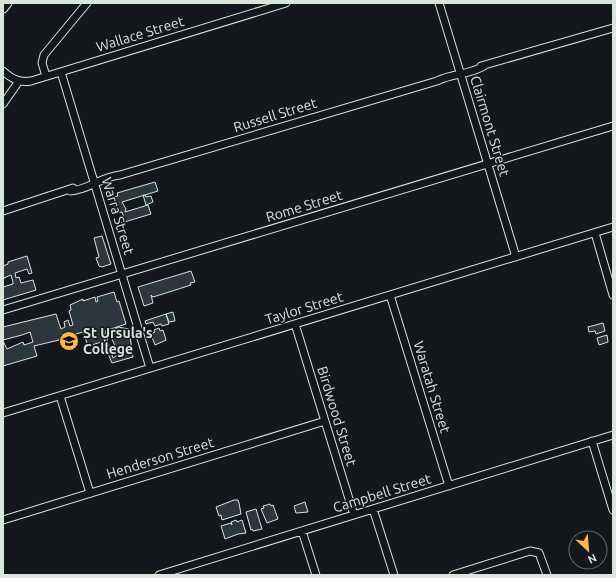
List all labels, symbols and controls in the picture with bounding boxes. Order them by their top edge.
street label: Wallace Street [94,13,186,55]
street label: Clairmont Street [467,74,513,179]
street label: Russell Street [231,95,319,135]
street label: Warra Street [99,175,137,257]
street label: Rome Street [264,187,345,225]
street label: Taylor Street [263,288,345,327]
place label: St Ursula's College [83,325,153,357]
school or university icon: St Ursula's College [58,330,80,352]
street label: Waratah Street [410,339,454,435]
street label: Birdwood Street [314,364,360,468]
street label: Henderson Street [104,434,216,482]
street label: Campbell Street [331,470,433,516]
north arrow [568,530,608,570]
text: N [586,552,599,566]

